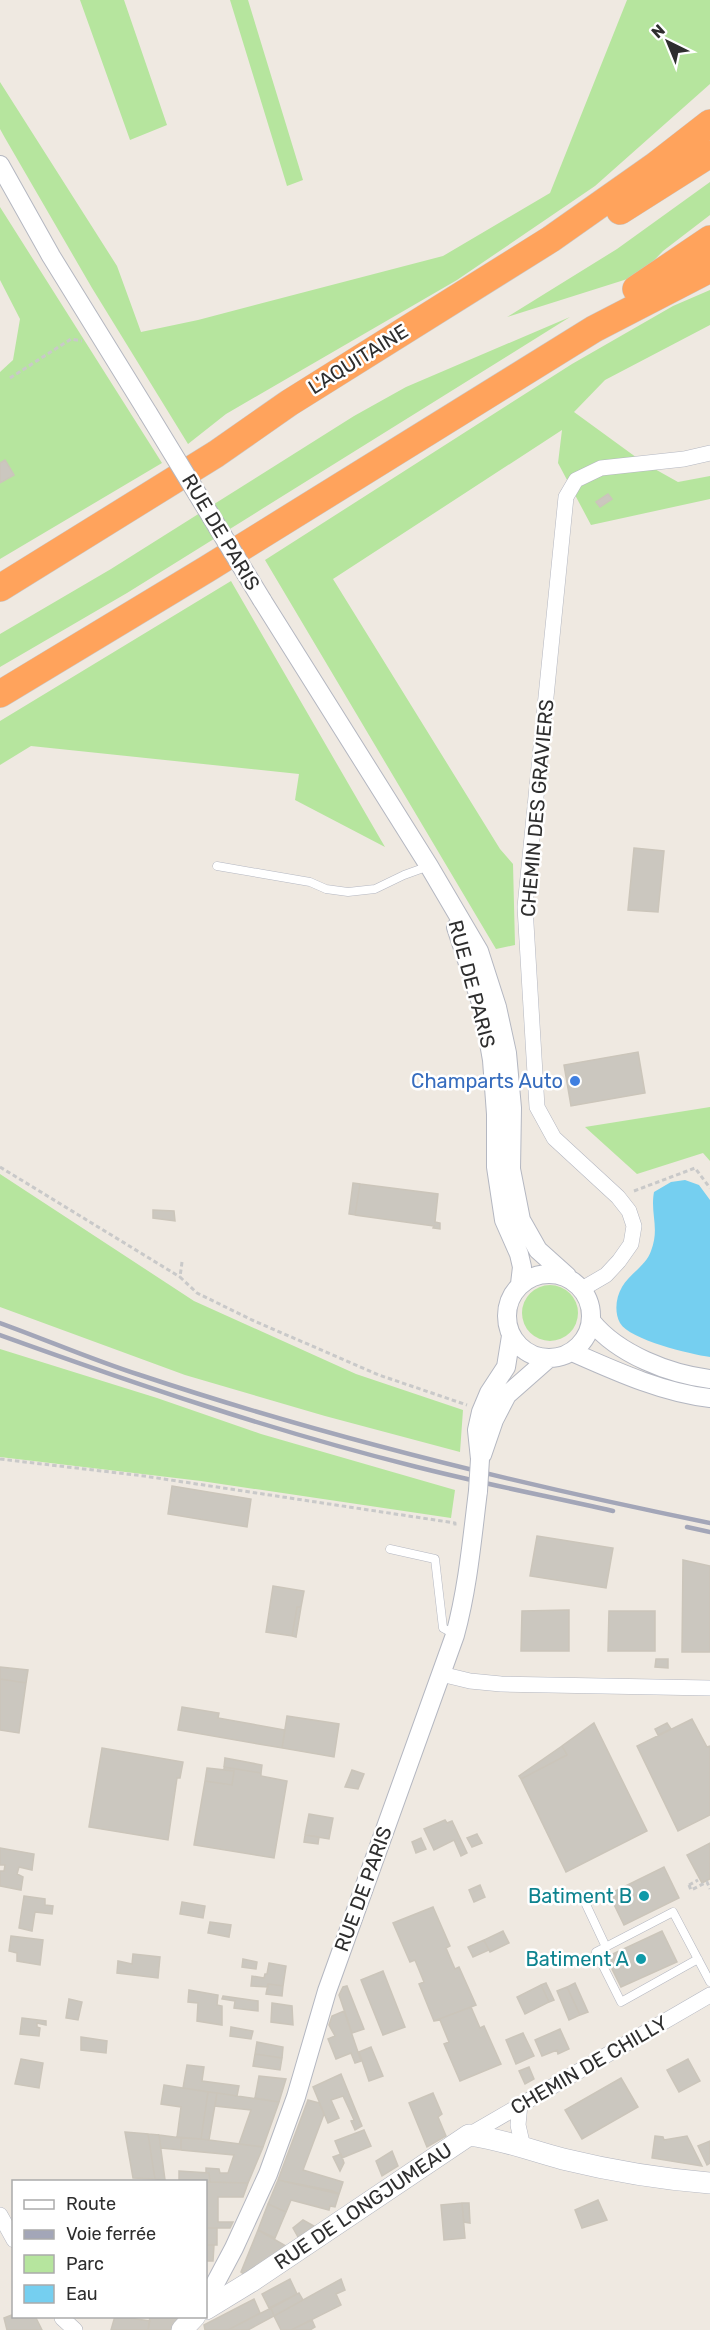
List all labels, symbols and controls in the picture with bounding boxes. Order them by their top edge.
north arrow [638,12,698,72]
text: N [647,21,669,42]
street label: L'AQUITAINE [304,319,412,399]
street label: RUE DE PARIS [177,470,265,594]
street label: CHEMIN DES GRAVIERS [516,698,558,918]
street label: RUE DE PARIS [443,917,501,1051]
place label: Champarts Auto [411,1069,563,1093]
marker: Champarts Auto [568,1074,582,1088]
street label: RUE DE PARIS [329,1823,397,1955]
place label: Batiment B [528,1884,632,1908]
marker: Batiment B [637,1889,651,1903]
place label: Batiment A [525,1947,629,1971]
marker: Batiment A [634,1952,648,1966]
street label: CHEMIN DE CHILLY [506,2010,672,2120]
street label: RUE DE LONGJUMEAU [270,2138,456,2274]
legend [12,2180,207,2318]
text: Route [66,2193,116,2215]
text: Voie ferrée [66,2223,156,2245]
text: Parc [66,2253,104,2275]
text: Eau [66,2283,98,2305]

